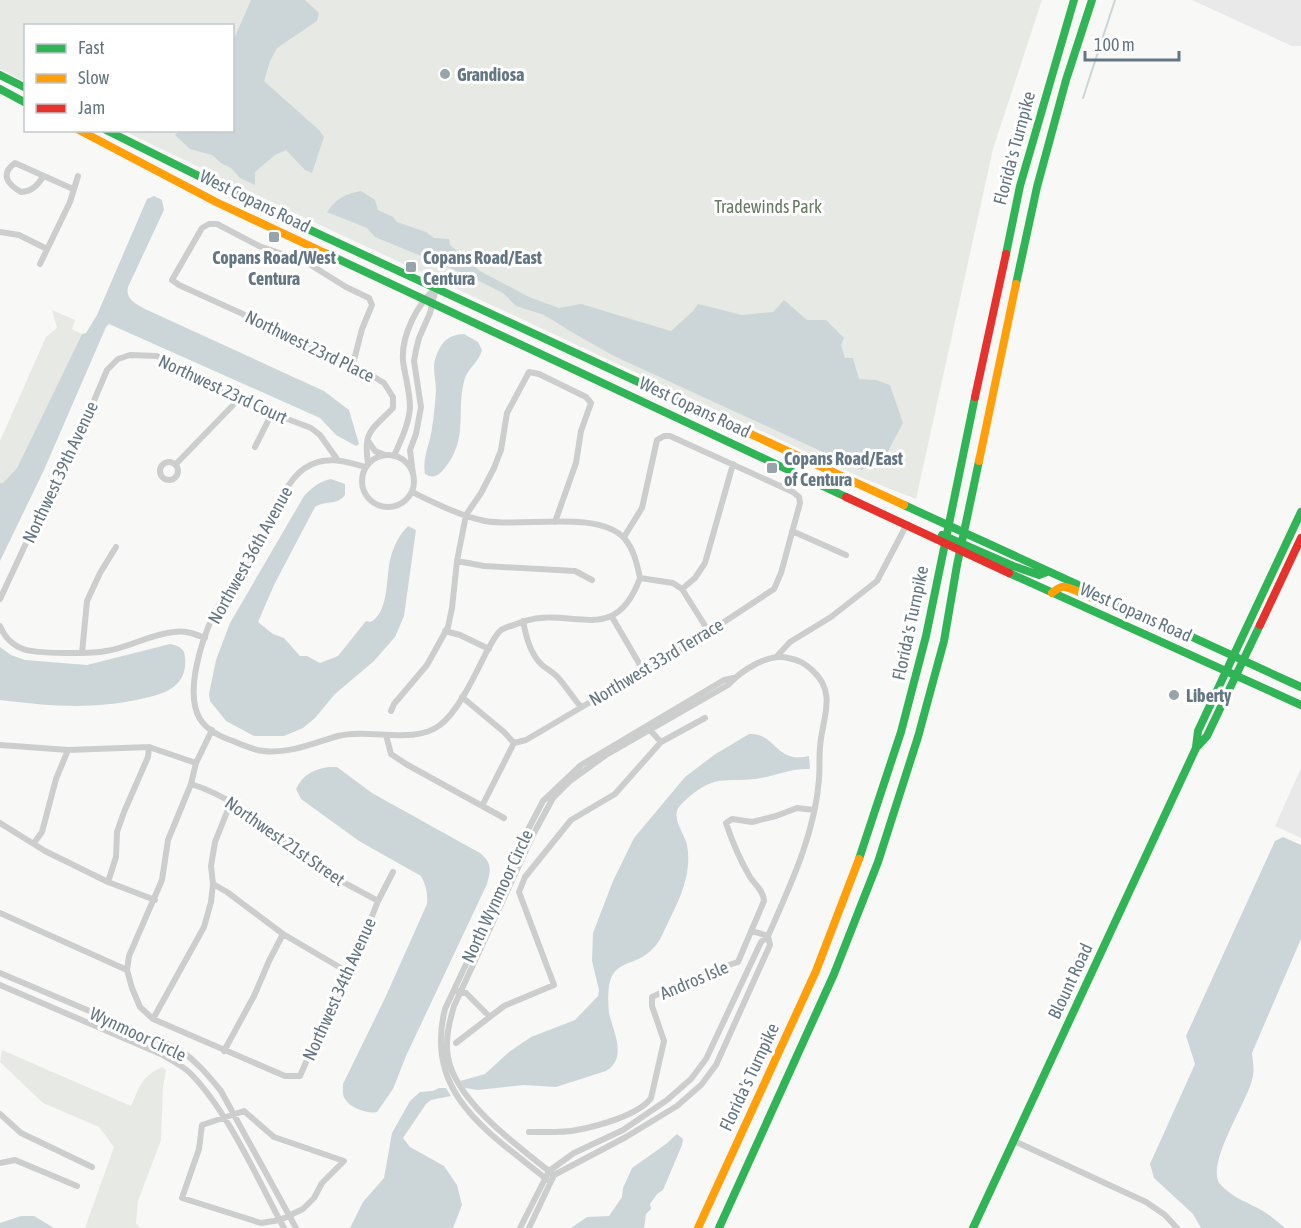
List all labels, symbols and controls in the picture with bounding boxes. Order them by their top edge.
legend [24,24,234,132]
scale bar [1085,24,1180,62]
text: 100 m [1094,34,1135,55]
text: Fast [78,37,105,58]
place label: Grandiosa [457,64,524,85]
text: Slow [78,67,109,88]
marker: Grandiosa [438,67,452,81]
street label: Florida's Turnpike [989,89,1039,207]
text: Jam [78,97,105,118]
street label: West Copans Road [196,165,314,237]
park label: Tradewinds Park [714,196,822,217]
marker: Copans Road/West Centura [267,230,281,244]
place label: Copans Road/West Centura [212,247,337,289]
place label: Copans Road/East Centura [423,247,543,289]
marker: Copans Road/East Centura [404,260,418,274]
street label: Northwest 23rd Place [242,306,378,386]
street label: Northwest 23rd Court [155,350,291,428]
street label: West Copans Road [636,372,754,442]
street label: Northwest 39th Avenue [18,398,102,546]
place label: Copans Road/East of Centura [784,448,904,490]
marker: Copans Road/East of Centura [765,461,779,475]
street label: Northwest 36th Avenue [203,483,297,627]
street label: Florida's Turnpike [888,564,932,682]
street label: West Copans Road [1077,578,1195,646]
street label: Northwest 33rd Terrace [585,614,727,710]
place label: Liberty [1186,685,1232,706]
marker: Liberty [1167,688,1181,702]
street label: Northwest 21st Street [221,792,349,890]
street label: North Wynmoor Circle [457,826,537,966]
street label: Northwest 34th Avenue [298,914,380,1064]
street label: Blount Road [1043,940,1097,1022]
street label: Andros Isle [657,956,731,1004]
street label: Wynmoor Circle [87,1003,189,1065]
street label: Florida's Turnpike [715,1020,783,1134]

